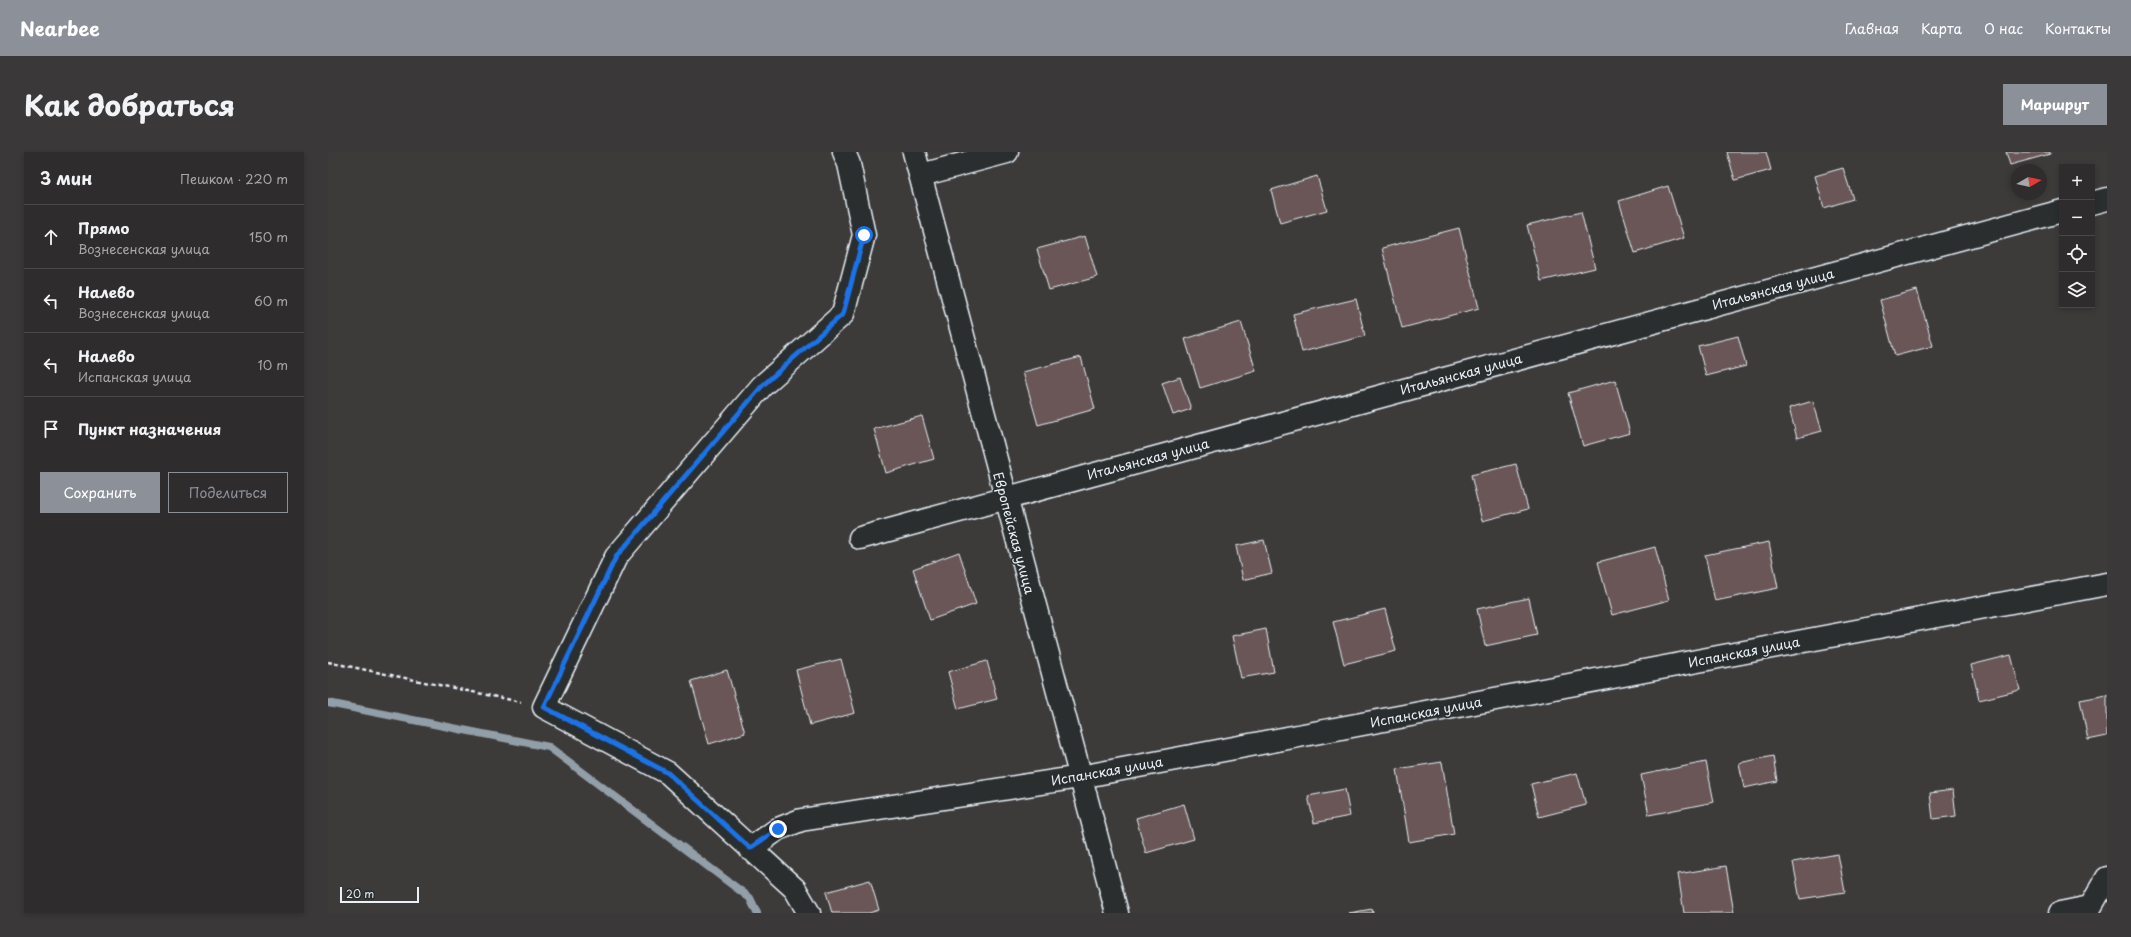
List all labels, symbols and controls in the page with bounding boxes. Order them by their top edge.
text: Nearbee [20,14,100,42]
text: Главная [1845,18,1899,39]
text: Карта [1921,18,1962,39]
text: О нас [1984,18,2023,39]
text: Контакты [2045,18,2111,39]
text: Как добраться [24,83,235,126]
button: Маршрут [2003,84,2107,125]
north arrow [2011,164,2047,200]
map controls [2059,164,2095,308]
button: + [2059,164,2095,200]
text: 3 мин [40,165,92,191]
text: Пешком · 220 m [180,169,288,188]
button: − [2059,200,2095,236]
text: Прямо [78,216,129,239]
icon: ahead [40,226,62,248]
route start [855,226,873,244]
text: 150 m [249,227,288,246]
button: locate [2059,236,2095,272]
text: Вознесенская улица [78,239,210,258]
street label: Итальянская улица [1710,263,1837,314]
button: layers [2059,272,2095,308]
text: Налево [78,280,135,303]
icon: left [40,290,62,312]
text: 60 m [254,291,288,310]
text: Вознесенская улица [78,303,210,322]
text: Налево [78,344,135,367]
street label: Итальянская улица [1398,348,1525,399]
icon: left [40,354,62,376]
text: 10 m [258,355,288,374]
text: Испанская улица [78,367,191,386]
text: Пункт назначения [78,417,221,440]
icon: arrive [40,418,62,440]
street label: Итальянская улица [1085,433,1212,484]
street label: Европейская улица [989,470,1040,597]
button: Сохранить [40,472,160,513]
button: Поделиться [168,472,288,513]
street label: Испанская улица [1686,631,1802,672]
street label: Испанская улица [1368,691,1484,732]
street label: Испанская улица [1049,751,1165,790]
route end [769,820,787,838]
scale bar [340,885,419,904]
text: 20 m [346,885,374,902]

